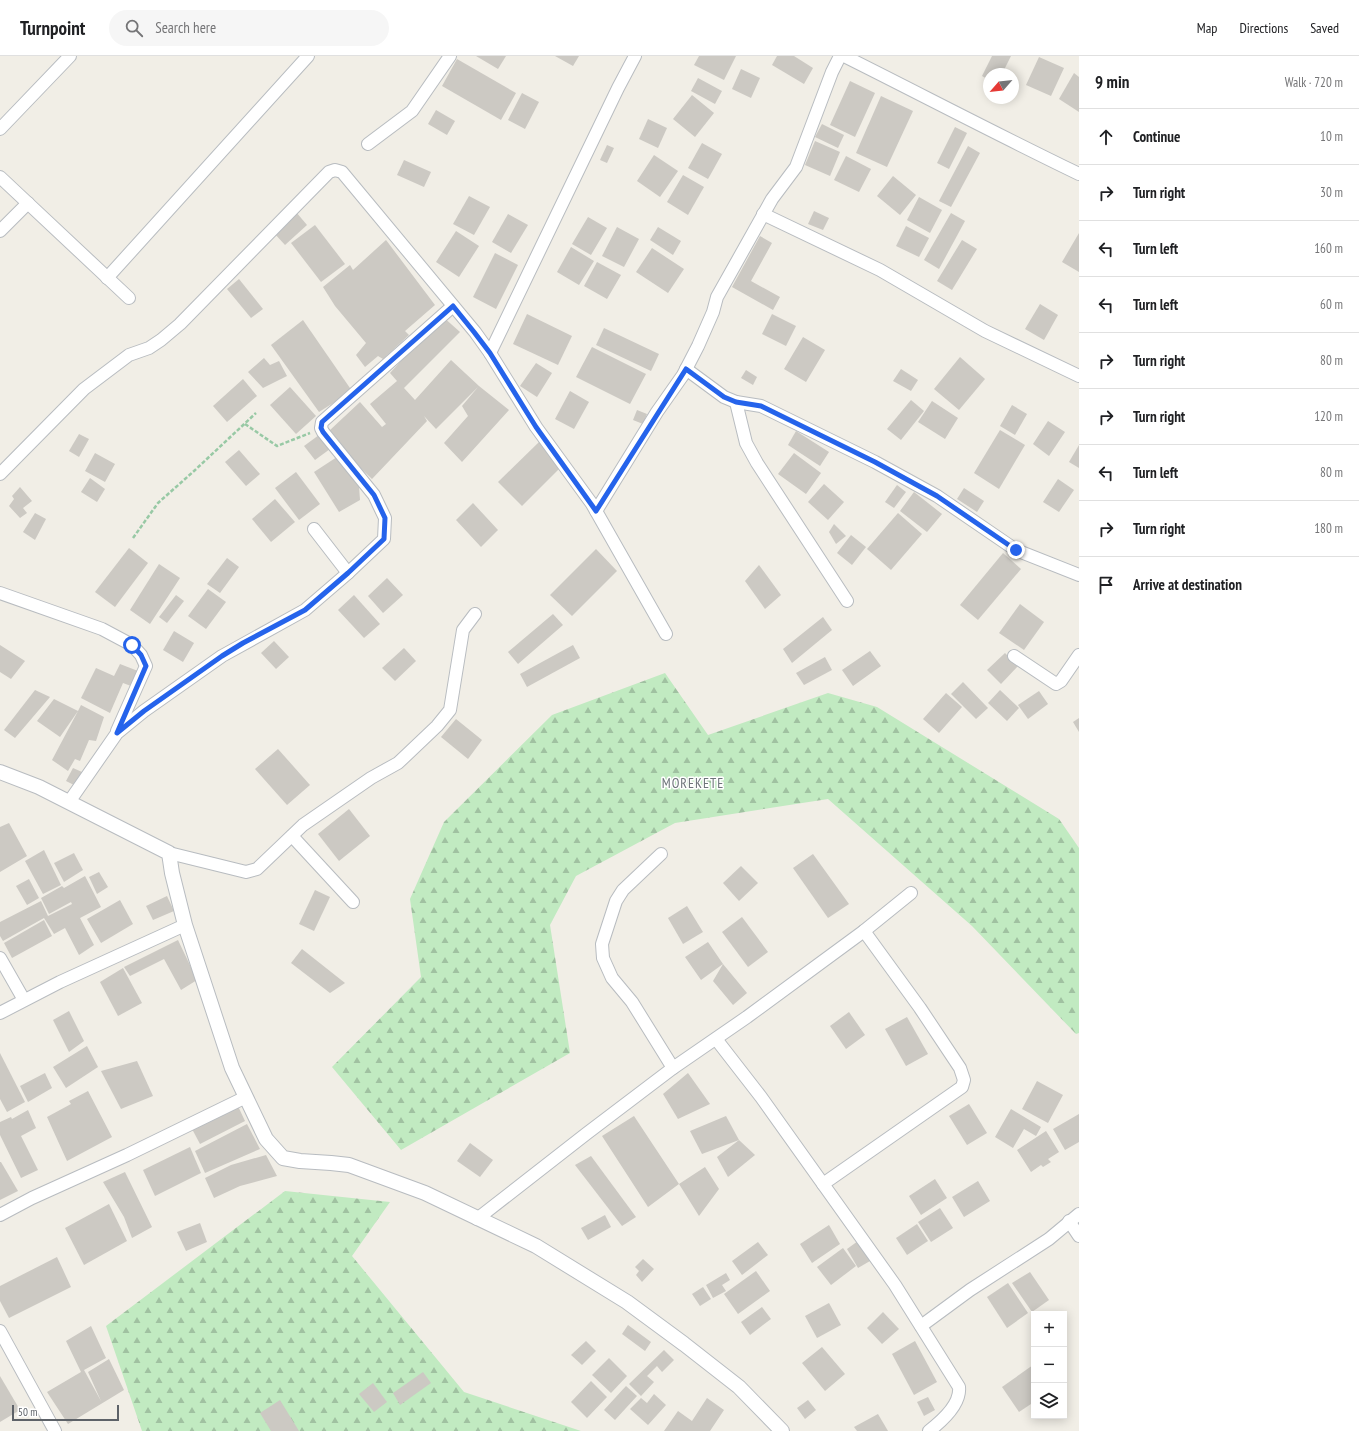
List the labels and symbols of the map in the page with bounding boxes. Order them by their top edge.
north arrow [983,68,1019,104]
route end [1007,541,1025,559]
route start [123,636,141,654]
district label: MOREKETE [662,774,724,792]
scale bar [12,1403,119,1422]

